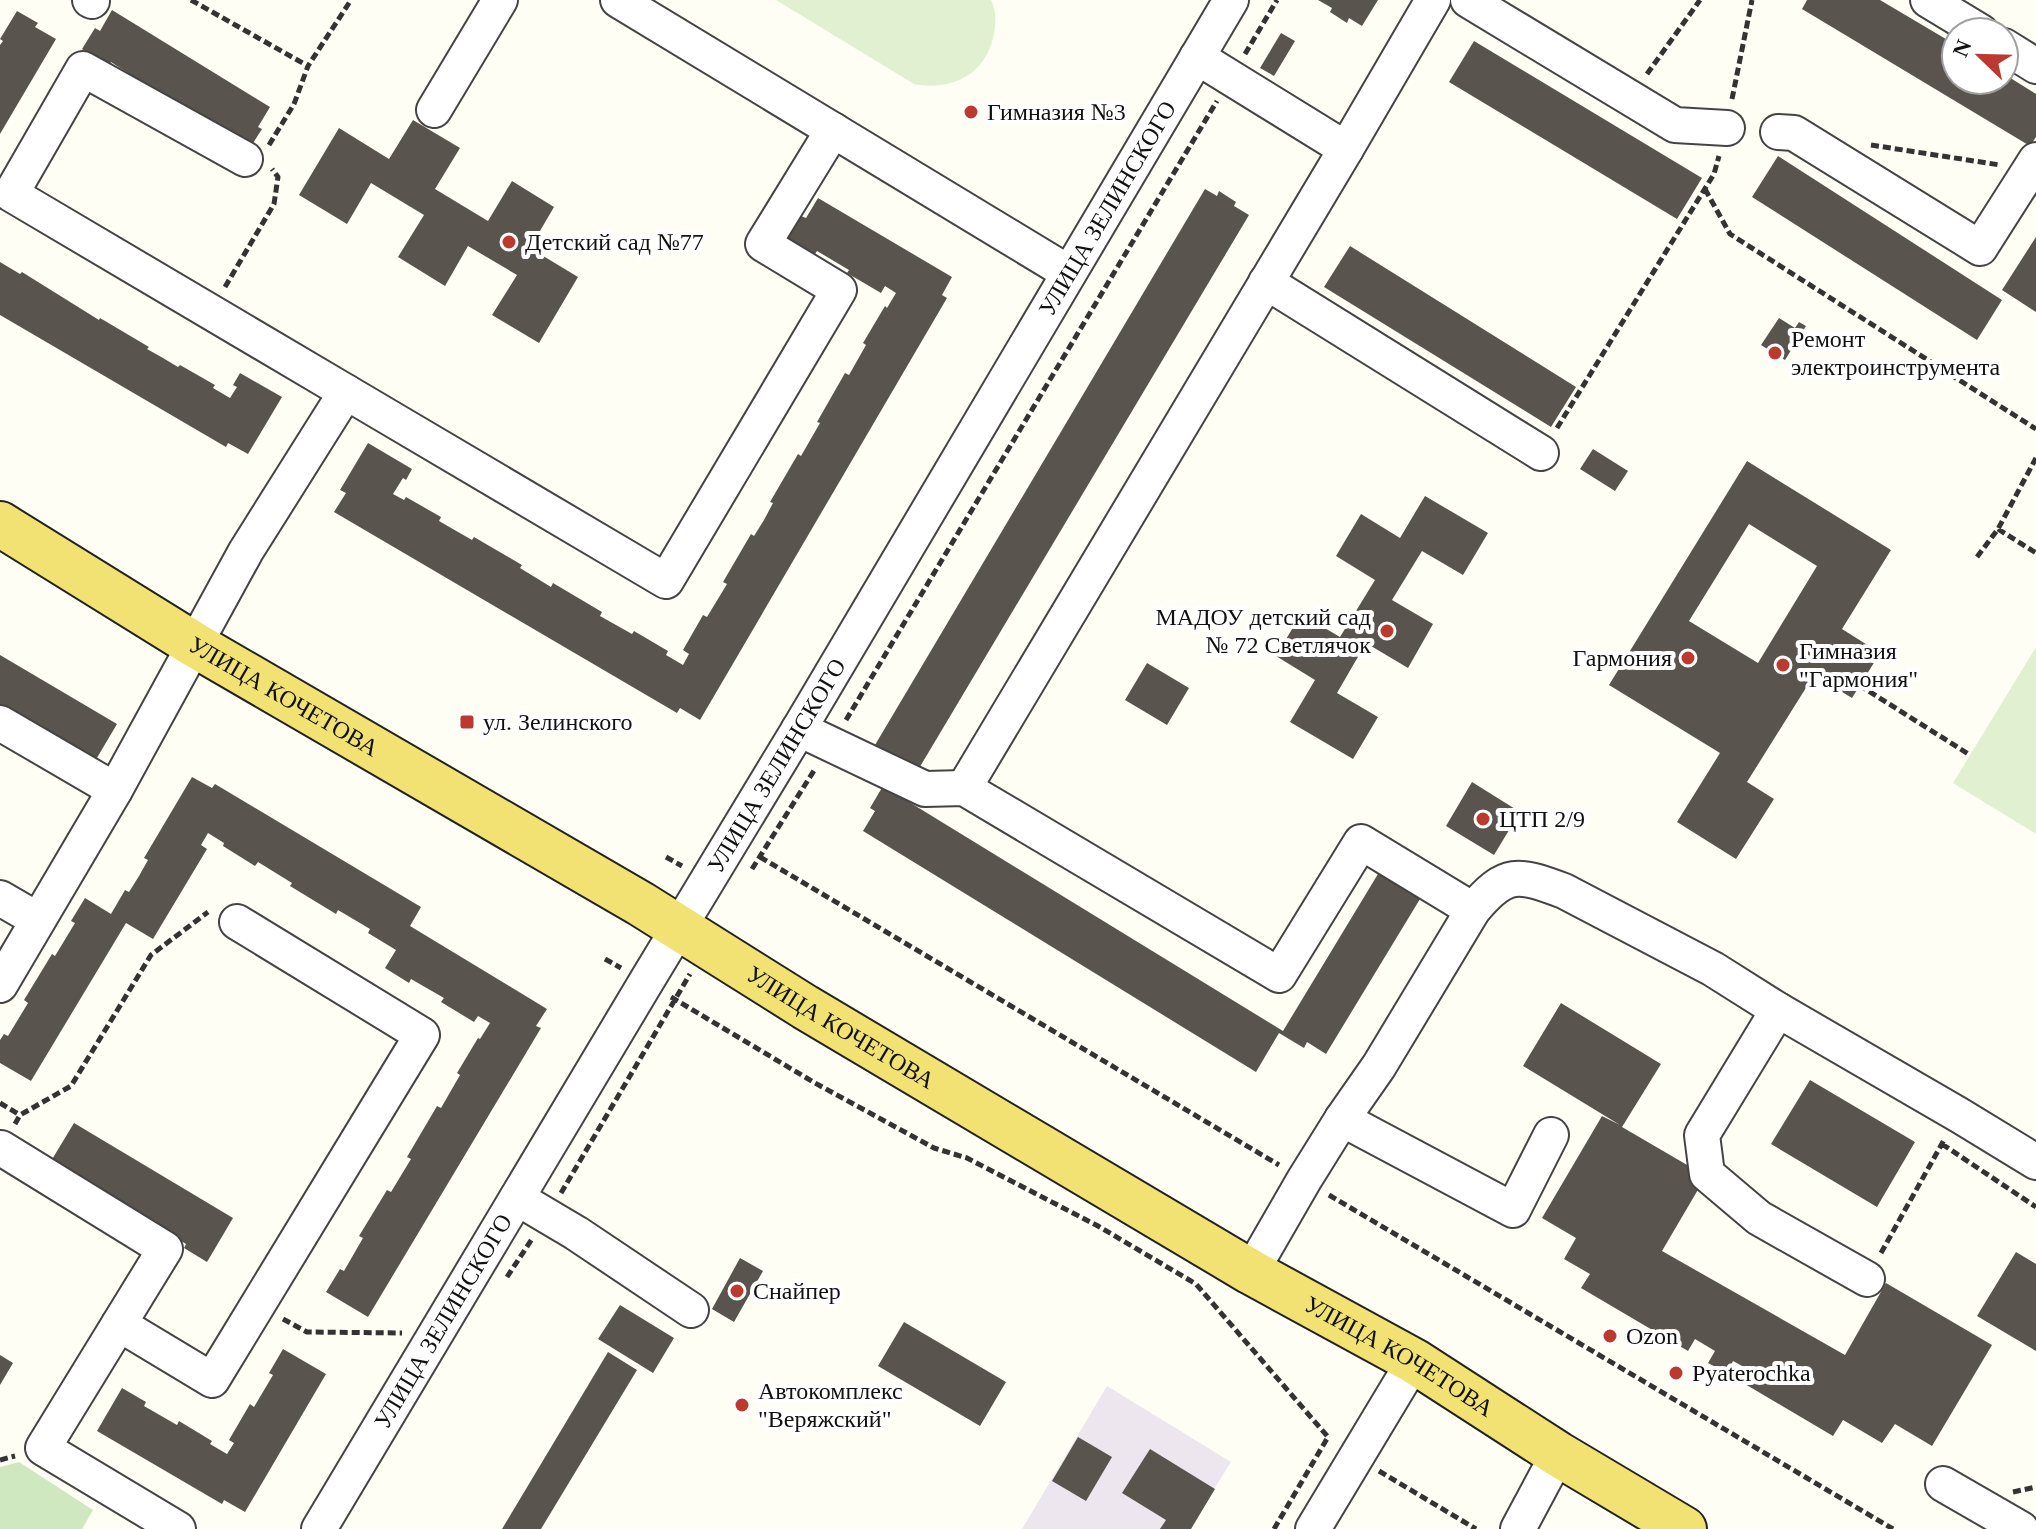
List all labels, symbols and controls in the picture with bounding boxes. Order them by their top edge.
north arrow [1940,16,2020,96]
text: N [1947,36,1977,61]
street label: УЛИЦА ЗЕЛИНСКОГО [1034,96,1181,321]
place label: Гимназия №3 [987,99,1126,125]
marker: Гимназия №3 [962,103,980,121]
place label: Детский сад №77 [525,229,704,255]
marker: Детский сад №77 [500,233,518,251]
place label: Ремонт электроинструмента [1791,326,2001,380]
marker: Ремонт электроинструмента [1766,344,1784,362]
place label: МАДОУ детский сад № 72 Светлячок [1156,604,1371,658]
marker: МАДОУ детский сад № 72 Светлячок [1378,622,1396,640]
street label: УЛИЦА КОЧЕТОВА [184,631,384,762]
place label: Гимназия "Гармония" [1799,638,1918,692]
place label: Гармония [1573,645,1672,671]
marker: Гармония [1679,649,1697,667]
street label: УЛИЦА ЗЕЛИНСКОГО [702,654,851,877]
marker: Гимназия "Гармония" [1774,656,1792,674]
place label: ул. Зелинского [483,709,633,735]
marker: ул. Зелинского [458,713,476,731]
place label: ЦТП 2/9 [1499,806,1585,832]
marker: ЦТП 2/9 [1474,810,1492,828]
street label: УЛИЦА КОЧЕТОВА [742,961,940,1094]
street label: УЛИЦА ЗЕЛИНСКОГО [369,1209,517,1433]
place label: Снайпер [753,1278,841,1304]
marker: Снайпер [728,1282,746,1300]
street label: УЛИЦА КОЧЕТОВА [1300,1291,1499,1422]
place label: Ozon [1626,1323,1678,1349]
marker: Ozon [1601,1327,1619,1345]
place label: Pyaterochka [1692,1360,1811,1386]
marker: Pyaterochka [1667,1364,1685,1382]
place label: Автокомплекс "Веряжский" [758,1378,903,1432]
marker: Автокомплекс "Веряжский" [733,1396,751,1414]

